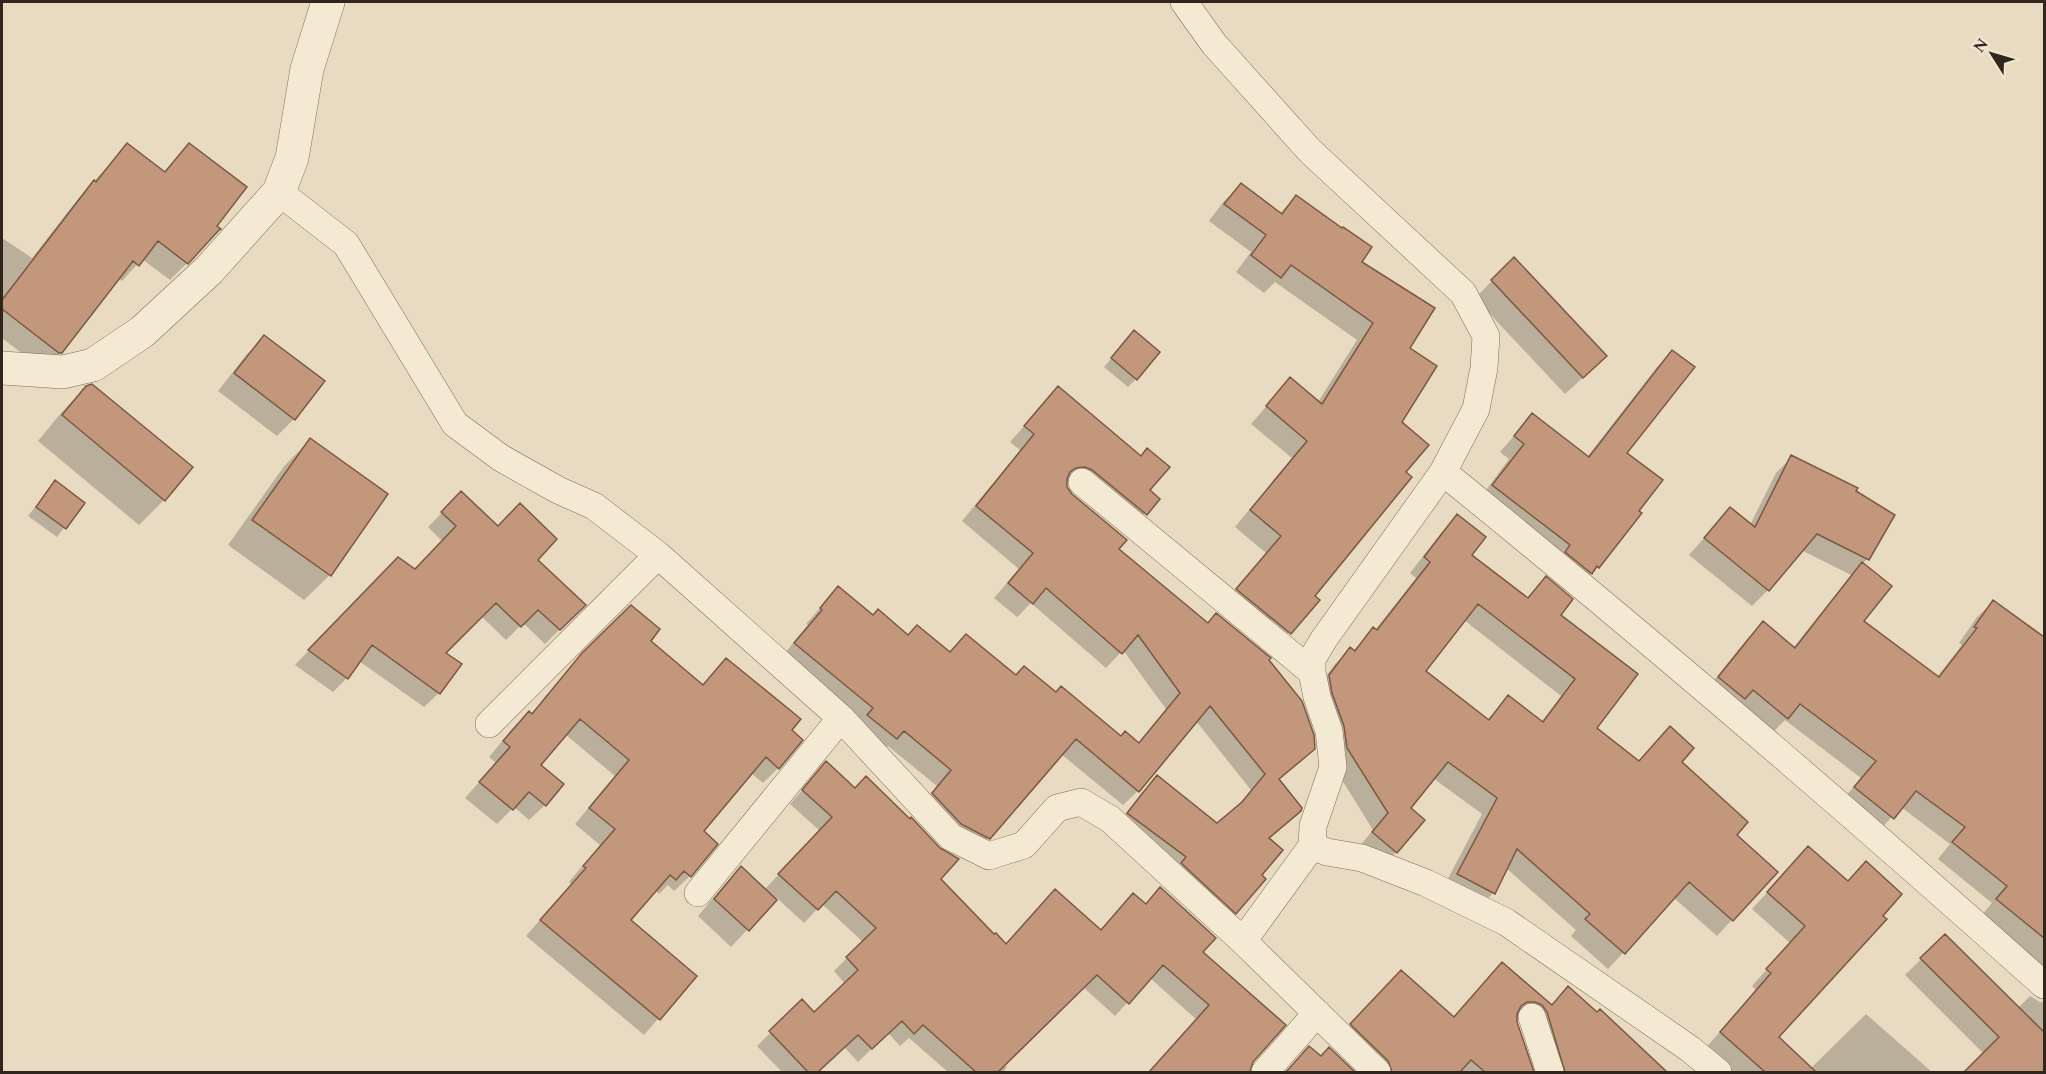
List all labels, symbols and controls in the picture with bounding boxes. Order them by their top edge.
north arrow [1962,24,2022,84]
text: N [1967,33,1994,58]

